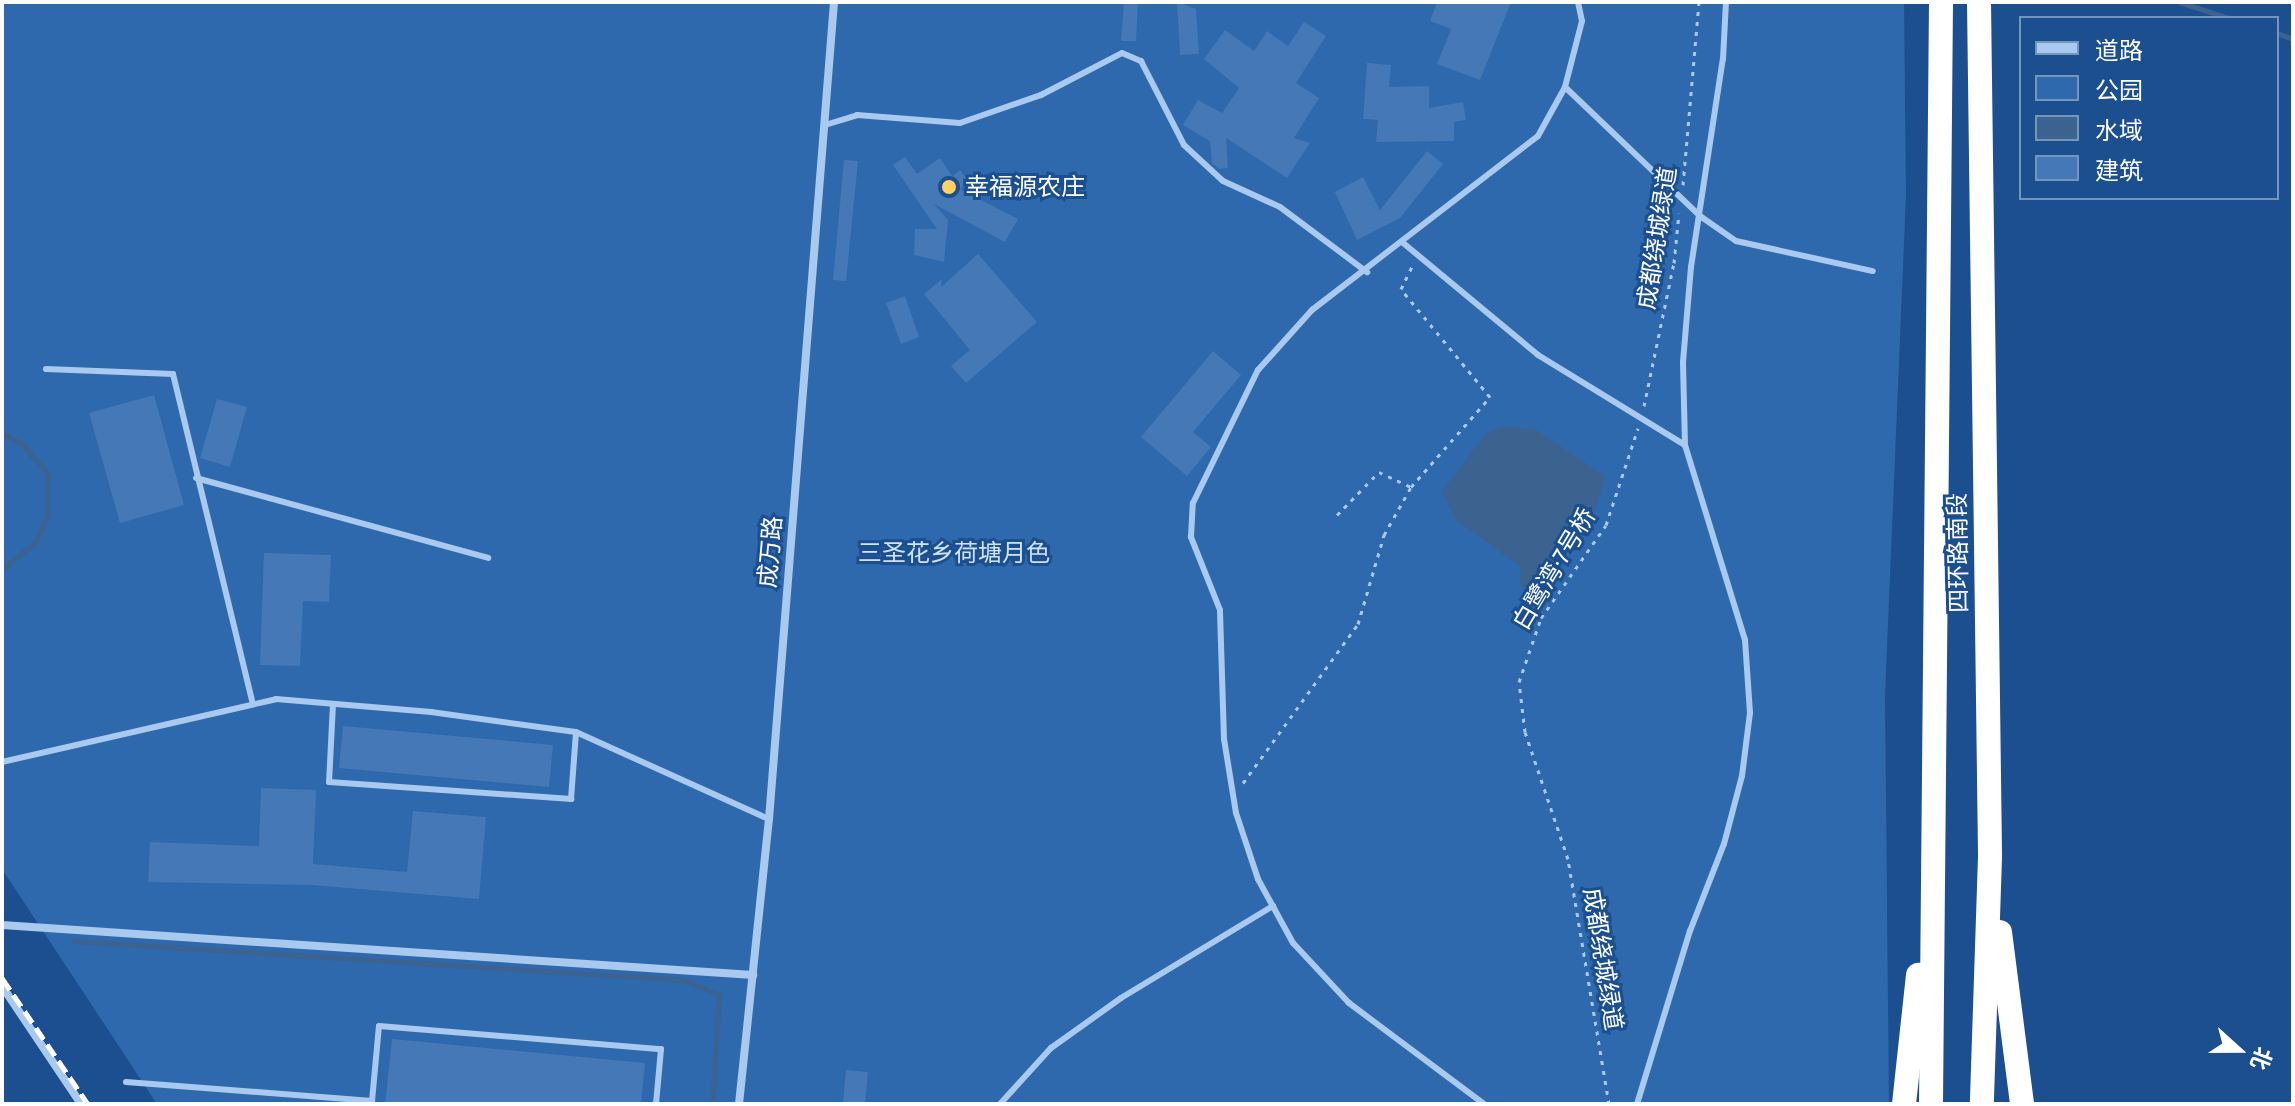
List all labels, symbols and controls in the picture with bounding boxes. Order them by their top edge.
legend [2019,16,2279,200]
text: 道路 [2095,34,2143,66]
text: 公园 [2095,74,2143,106]
text: 水域 [2095,114,2143,146]
text: 建筑 [2095,154,2143,186]
street label: 成都绕城绿道 [1632,165,1682,311]
place label: 幸福源农庄 [965,173,1085,201]
marker: 幸福源农庄 [940,178,958,196]
street label: 四环路南段 [1943,493,1973,613]
street label: 白鹭湾·7号桥 [1507,503,1601,635]
street label: 成万路 [753,515,787,589]
park label: 三圣花乡荷塘月色 [858,539,1050,567]
street label: 成都绕城绿道 [1578,886,1628,1032]
north arrow [2199,1010,2279,1090]
text: 北 [2243,1043,2279,1074]

